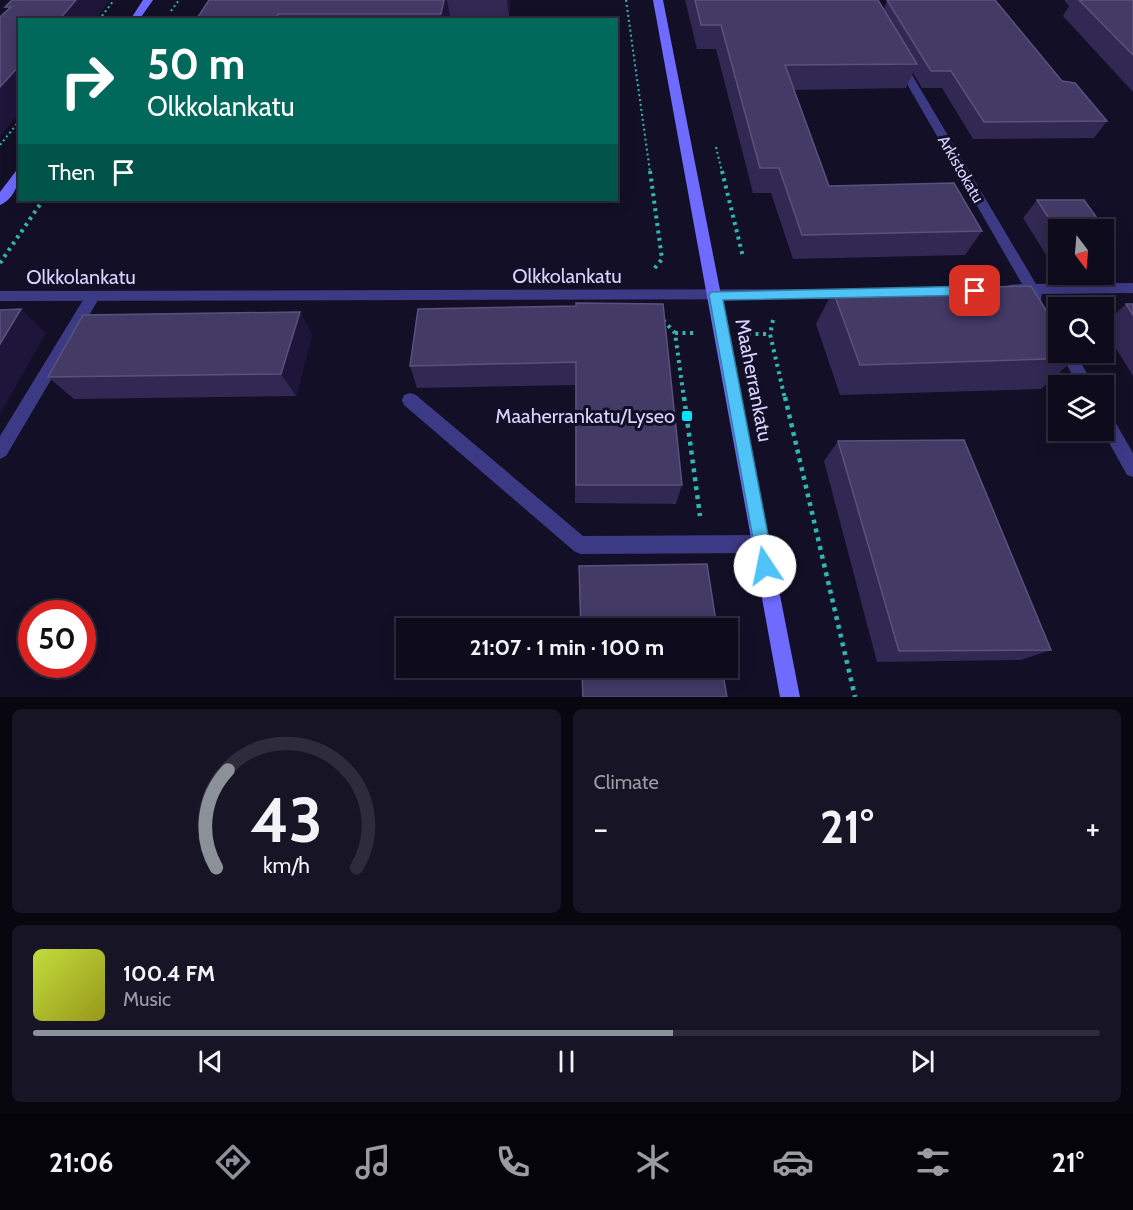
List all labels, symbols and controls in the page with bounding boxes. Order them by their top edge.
text: 50 m [147,38,245,90]
icon: right [48,42,126,120]
text: Olkkolankatu [147,90,295,123]
street label: Arkistokatu [934,132,988,206]
icon: arrive [107,156,140,189]
text: Then [48,159,95,186]
north arrow [1048,219,1114,285]
map controls [1048,219,1114,441]
street label: Olkkolankatu [512,264,622,288]
street label: Olkkolankatu [26,265,136,289]
pin [949,265,1000,316]
icon: arrive [958,274,991,307]
button: search [1048,297,1114,363]
street label: Maaherrankatu [730,316,778,444]
button: layers [1048,375,1114,441]
place label: Maaherrankatu/Lyseo [495,404,675,428]
marker: Maaherrankatu/Lyseo [680,409,694,423]
position arrow [733,534,797,598]
speed limit sign: 50 [18,600,96,678]
text: 21:07 · 1 min · 100 m [470,634,664,661]
text: Climate [594,770,659,794]
text: 43 [250,782,322,858]
text: 21° [820,800,873,854]
text: − [594,808,608,848]
text: + [1085,808,1100,848]
text: km/h [263,852,310,878]
text: 100.4 FM [123,960,215,987]
text: Music [123,987,171,1011]
icon: previous [194,1045,227,1078]
icon: pause [550,1045,583,1078]
icon: next [906,1045,939,1078]
icon: directions [212,1141,254,1183]
icon: music [352,1141,394,1183]
icon: phone [492,1141,534,1183]
icon: climate [632,1141,674,1183]
icon: car [772,1141,814,1183]
icon: filters [912,1141,954,1183]
text: 21:06 [49,1146,114,1179]
text: 21° [1052,1146,1084,1179]

